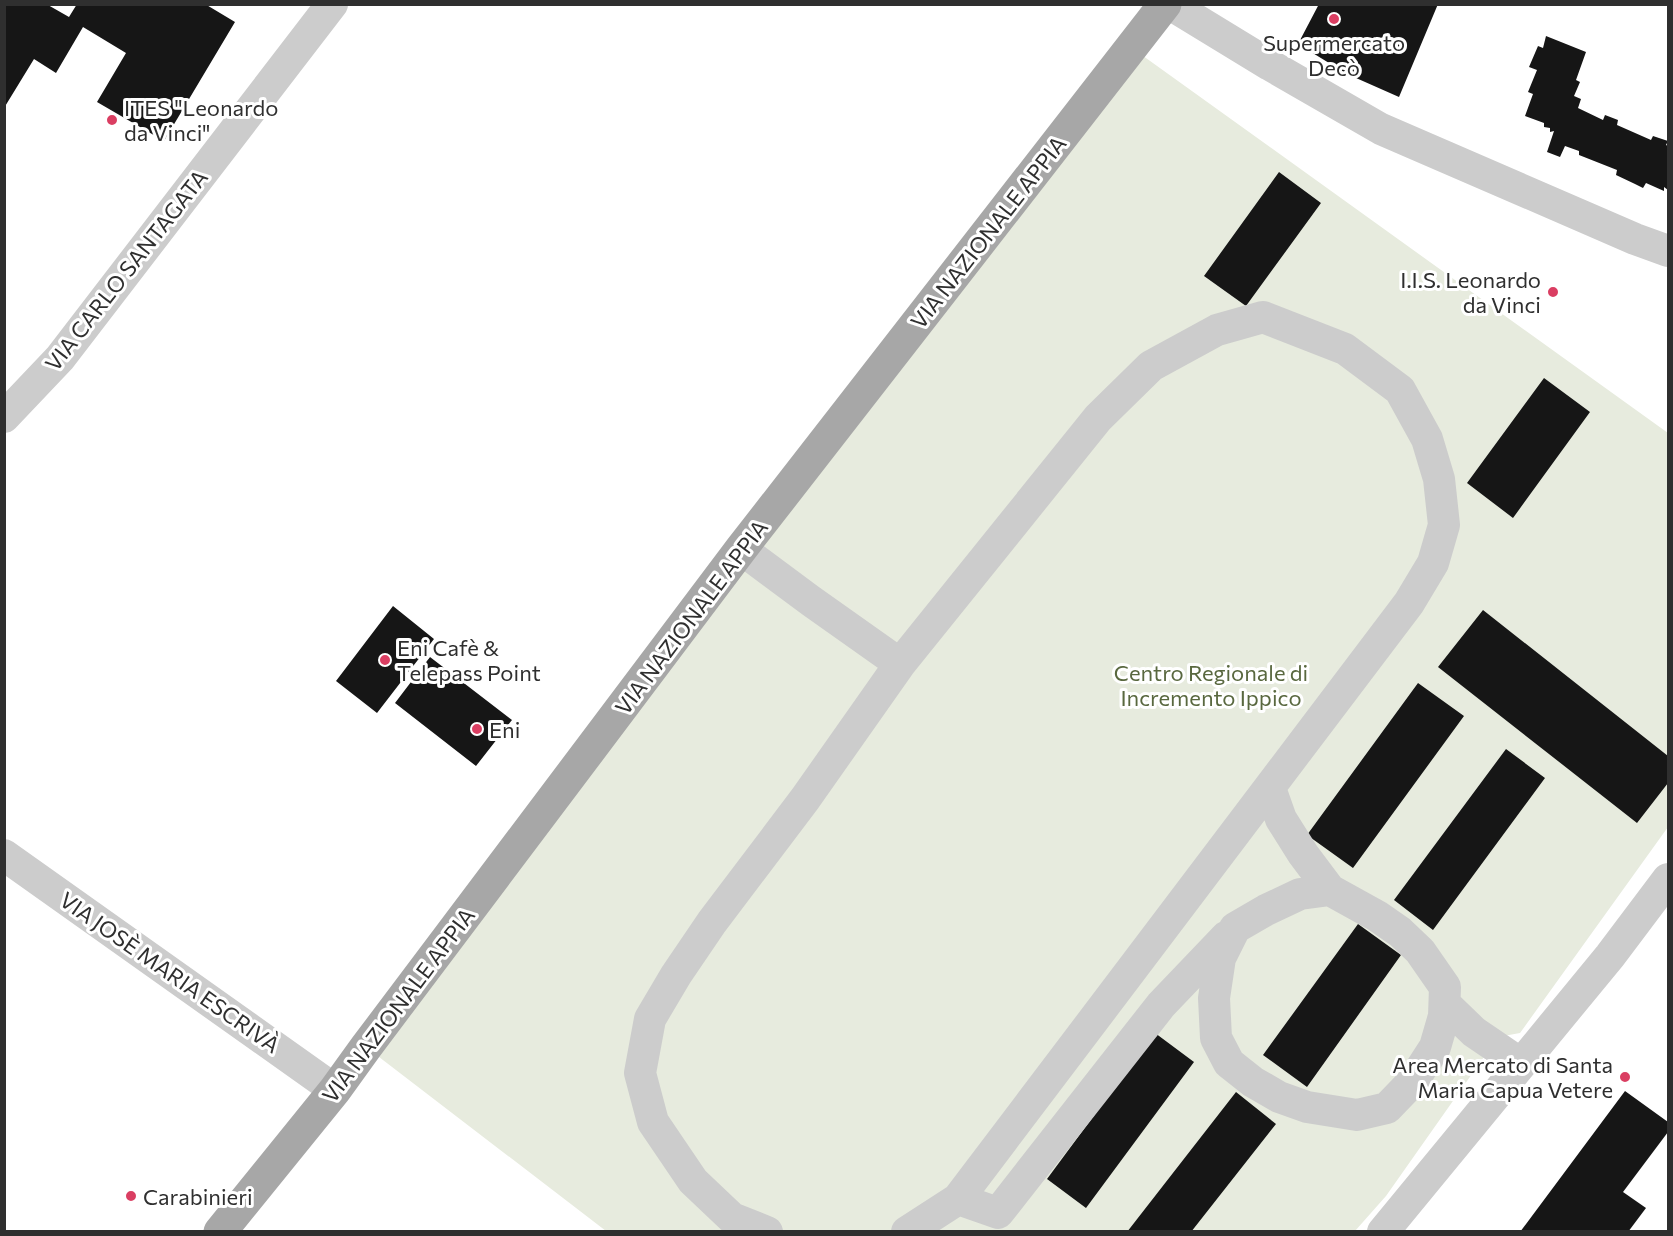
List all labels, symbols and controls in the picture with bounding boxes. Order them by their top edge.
marker: Supermercato Decò [1327,12,1341,26]
place label: Supermercato Decò [1263,29,1405,81]
place label: ITES "Leonardo da Vinci" [124,94,278,146]
marker: ITES "Leonardo da Vinci" [105,113,119,127]
street label: VIA NAZIONALE APPIA [904,130,1072,334]
street label: VIA CARLO SANTAGATA [39,164,213,376]
place label: I.I.S. Leonardo da Vinci [1400,266,1541,318]
marker: I.I.S. Leonardo da Vinci [1546,285,1560,299]
street label: VIA NAZIONALE APPIA [609,514,773,720]
place label: Eni Cafè & Telepass Point [397,634,541,686]
marker: Eni Cafè & Telepass Point [378,653,392,667]
park label: Centro Regionale di Incremento Ippico [1114,659,1308,711]
place label: Eni [489,716,520,743]
marker: Eni [470,722,484,736]
street label: VIA JOSÈ MARIA ESCRIVÀ [55,886,285,1058]
street label: VIA NAZIONALE APPIA [316,902,480,1108]
place label: Area Mercato di Santa Maria Capua Vetere [1392,1051,1613,1103]
marker: Area Mercato di Santa Maria Capua Vetere [1618,1070,1632,1084]
place label: Carabinieri [143,1183,253,1210]
marker: Carabinieri [124,1189,138,1203]

